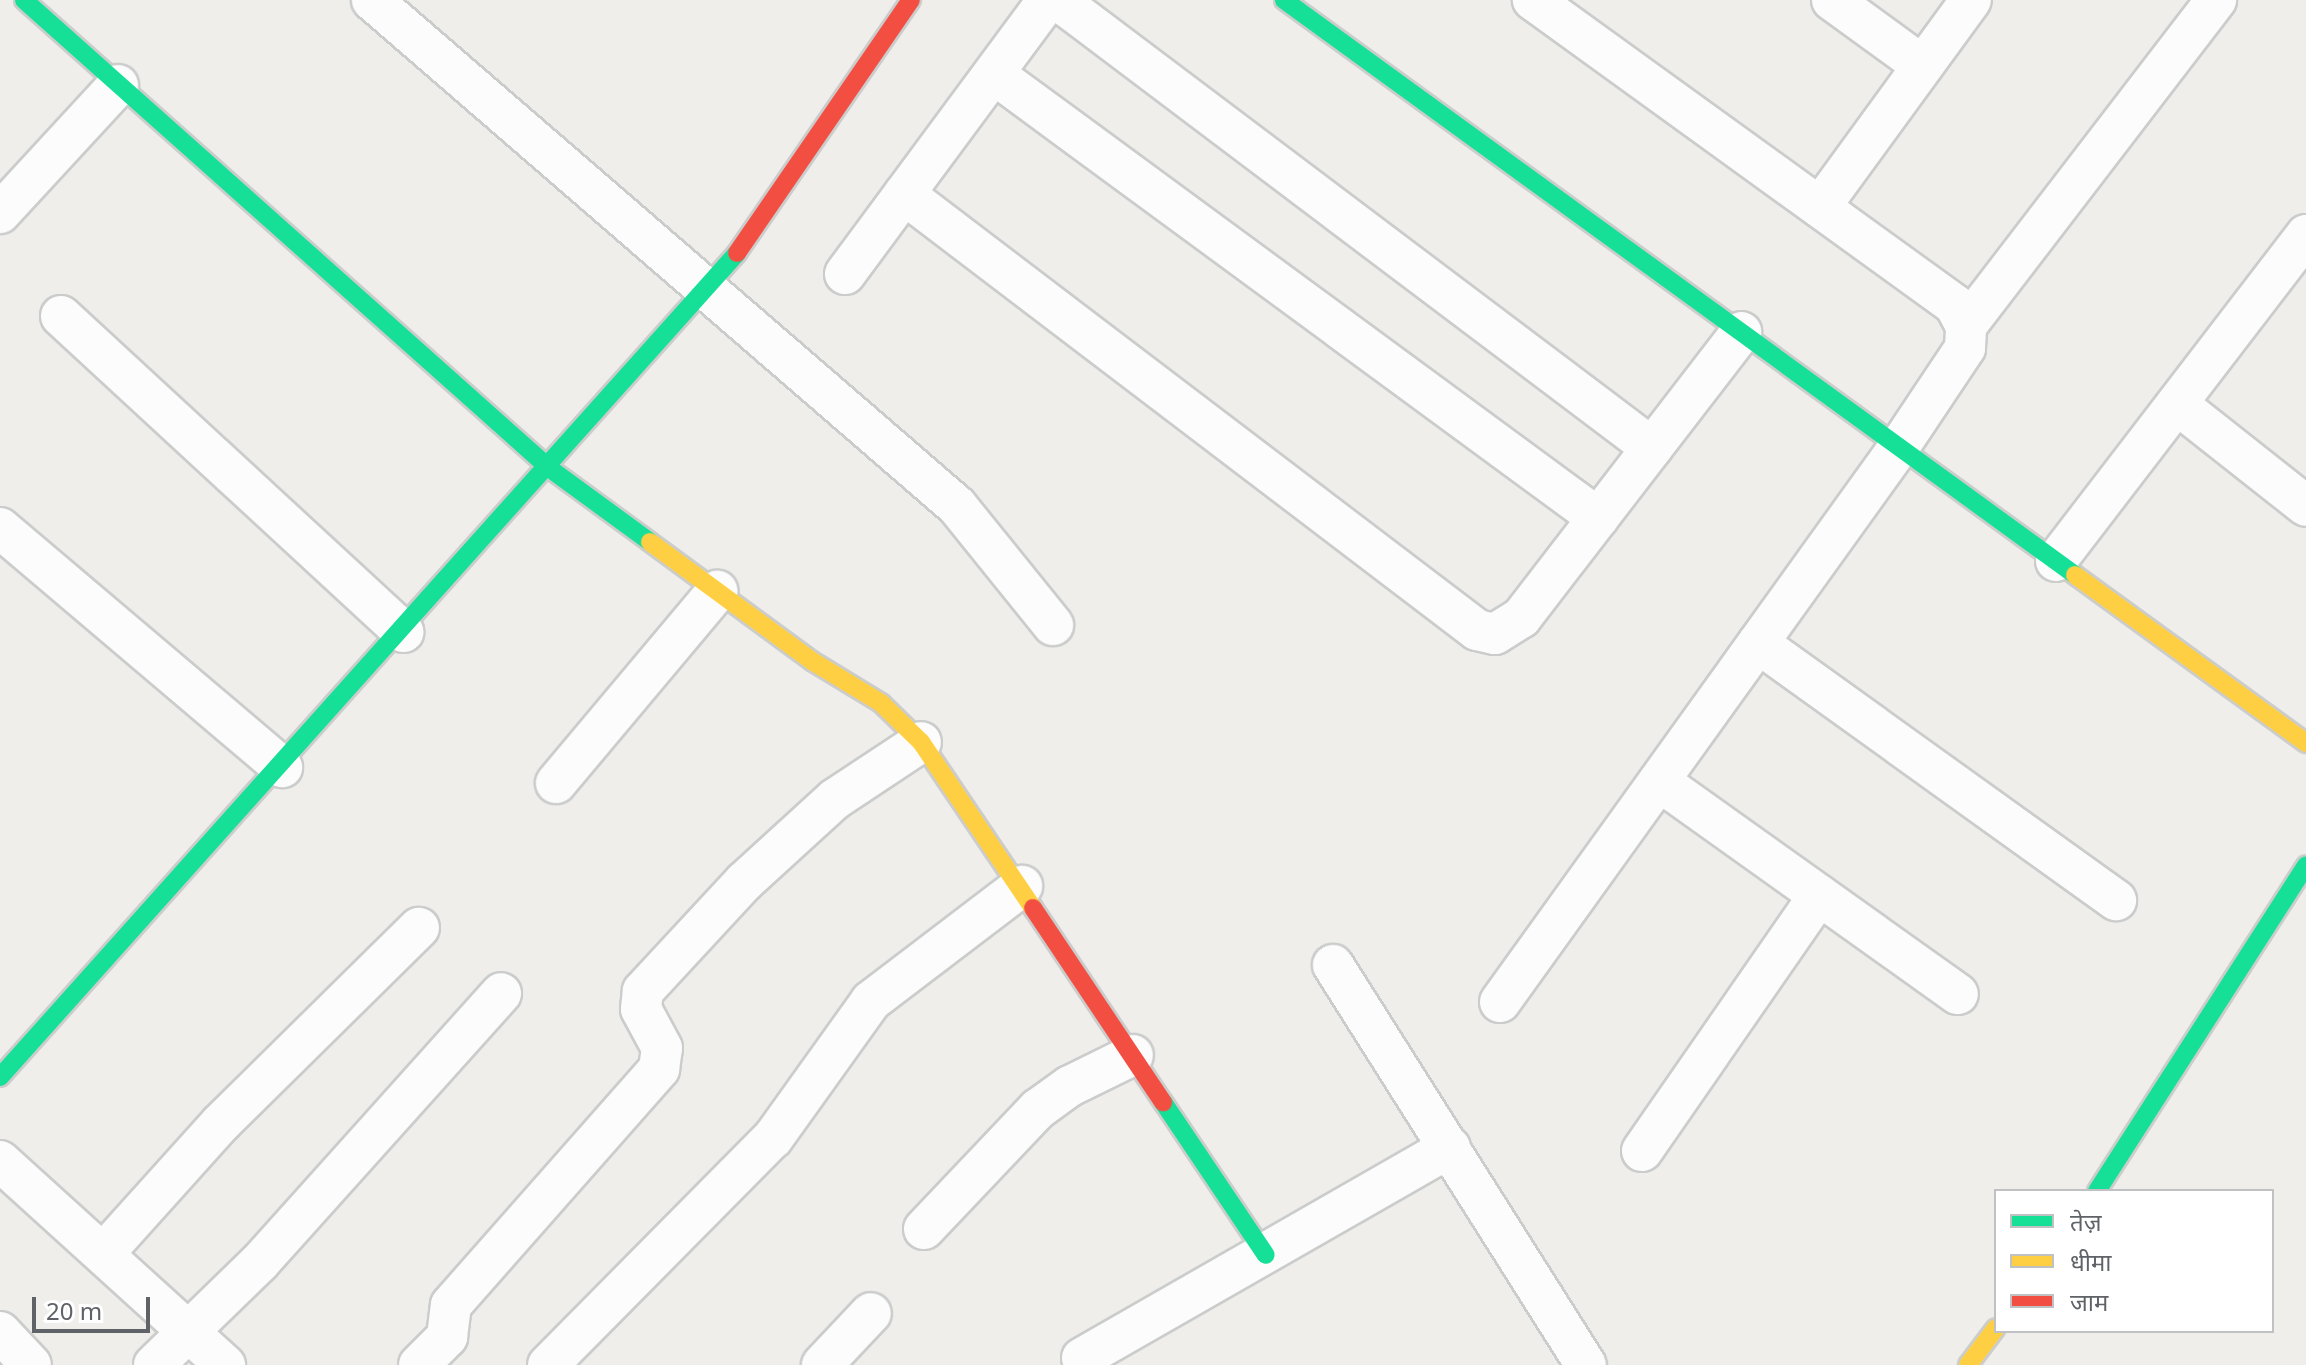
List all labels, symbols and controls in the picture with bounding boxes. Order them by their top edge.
legend [1994,1189,2274,1333]
text: तेज़ [2070,1205,2102,1238]
text: धीमा [2070,1245,2112,1278]
scale bar [36,1281,154,1331]
text: जाम [2070,1285,2108,1318]
text: 20 m [46,1294,102,1327]

